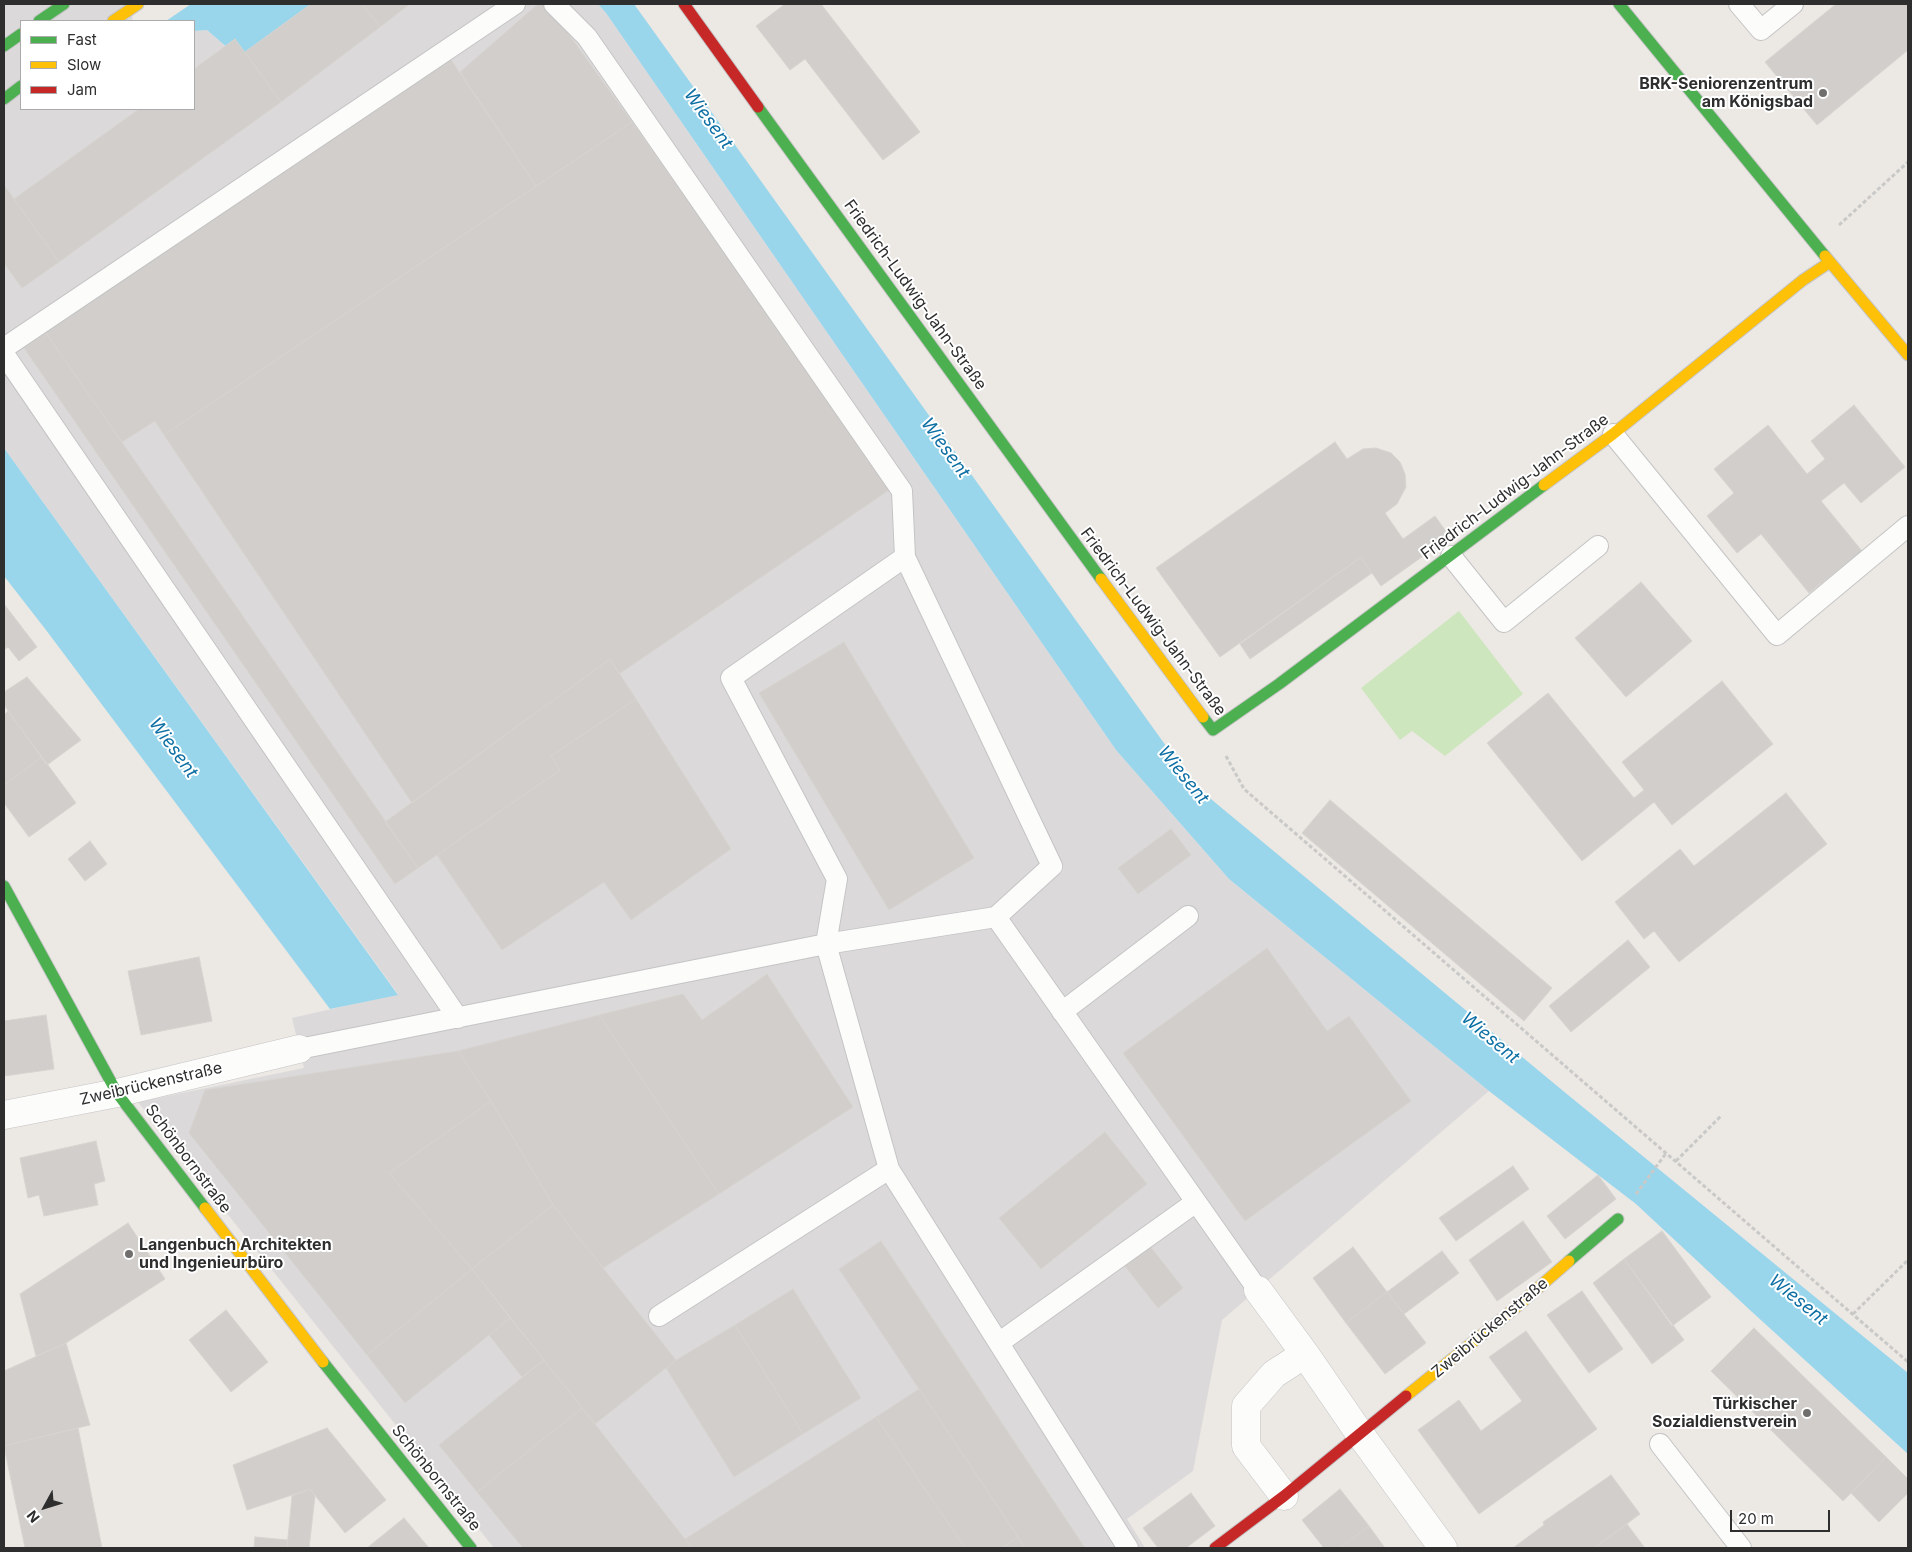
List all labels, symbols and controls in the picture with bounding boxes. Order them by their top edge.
legend [20,20,195,110]
text: Fast [67,30,97,49]
text: Slow [67,55,101,74]
place label: BRK-Seniorenzentrum am Königsbad [1639,74,1813,112]
text: Jam [67,80,97,99]
water label: Wiesent [679,85,737,153]
marker: BRK-Seniorenzentrum am Königsbad [1817,87,1829,99]
street label: Friedrich-Ludwig-Jahn-Straße [840,196,990,394]
street label: Friedrich-Ludwig-Jahn-Straße [1417,410,1613,564]
water label: Wiesent [916,414,974,482]
street label: Friedrich-Ludwig-Jahn-Straße [1076,524,1230,720]
water label: Wiesent [144,714,202,782]
water label: Wiesent [1153,741,1213,809]
water label: Wiesent [1457,1008,1523,1068]
street label: Zweibrückenstraße [78,1058,224,1110]
street label: Schönbornstraße [141,1101,235,1217]
place label: Langenbuch Architekten und Ingenieurbüro [139,1235,332,1273]
marker: Langenbuch Architekten und Ingenieurbüro [123,1248,135,1260]
water label: Wiesent [1764,1270,1832,1330]
street label: Zweibrückenstraße [1428,1274,1552,1382]
place label: Türkischer Sozialdienstverein [1652,1394,1797,1432]
marker: Türkischer Sozialdienstverein [1801,1407,1813,1419]
street label: Schönbornstraße [387,1421,485,1535]
north arrow [20,1482,70,1532]
scale bar [1732,1500,1832,1532]
text: N [23,1507,43,1526]
text: 20 m [1738,1509,1774,1528]

